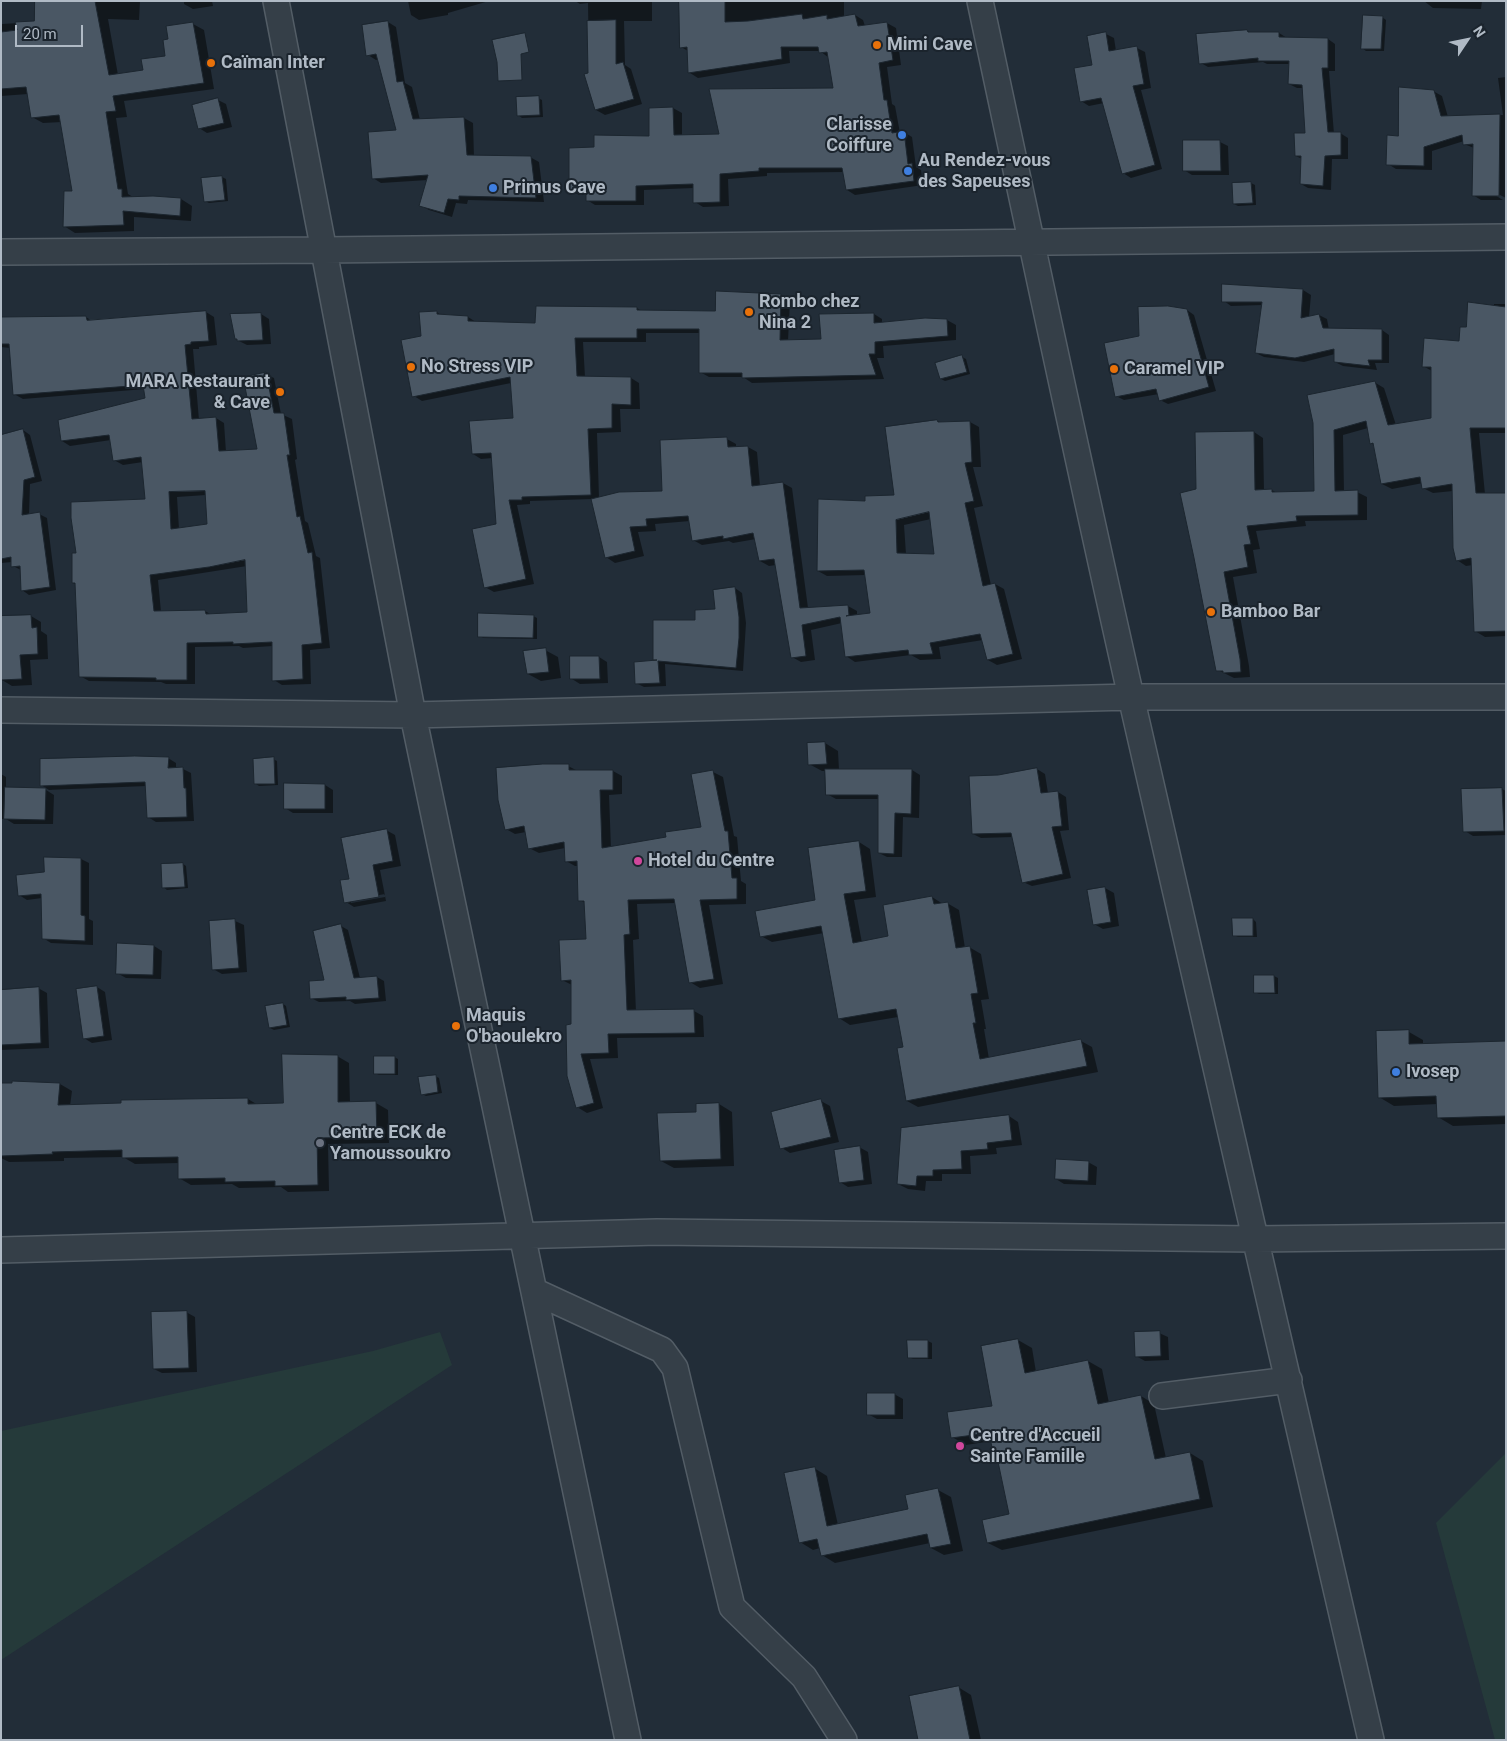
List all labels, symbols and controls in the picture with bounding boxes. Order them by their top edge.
scale bar [18,15,85,47]
north arrow [1442,15,1492,65]
text: N [1470,23,1489,40]
text: 20 m [23,25,57,43]
place label: Mimi Cave [887,34,972,56]
marker: Mimi Cave [871,39,883,51]
place label: Caïman Inter [221,52,325,74]
marker: Caïman Inter [205,57,217,69]
place label: Clarisse Coiffure [826,114,892,156]
marker: Clarisse Coiffure [896,129,908,141]
place label: Au Rendez-vous des Sapeuses [918,150,1050,192]
marker: Au Rendez-vous des Sapeuses [902,165,914,177]
place label: Primus Cave [503,177,605,199]
marker: Primus Cave [487,182,499,194]
place label: Rombo chez Nina 2 [759,291,859,334]
marker: Rombo chez Nina 2 [743,306,755,318]
place label: No Stress VIP [421,356,533,378]
place label: Caramel VIP [1124,358,1225,380]
marker: No Stress VIP [405,361,417,373]
marker: Caramel VIP [1108,363,1120,375]
place label: MARA Restaurant & Cave [125,371,270,414]
marker: MARA Restaurant & Cave [274,386,286,398]
place label: Bamboo Bar [1221,601,1320,623]
marker: Bamboo Bar [1205,606,1217,618]
place label: Hotel du Centre [648,850,774,872]
marker: Hotel du Centre [632,855,644,867]
place label: Maquis O'baoulekro [466,1005,562,1048]
marker: Maquis O'baoulekro [450,1020,462,1032]
place label: Ivosep [1406,1061,1459,1083]
marker: Ivosep [1390,1066,1402,1078]
place label: Centre ECK de Yamoussoukro [330,1122,451,1164]
marker: Centre ECK de Yamoussoukro [314,1137,326,1149]
place label: Centre d'Accueil Sainte Famille [970,1425,1100,1468]
marker: Centre d'Accueil Sainte Famille [954,1440,966,1452]

